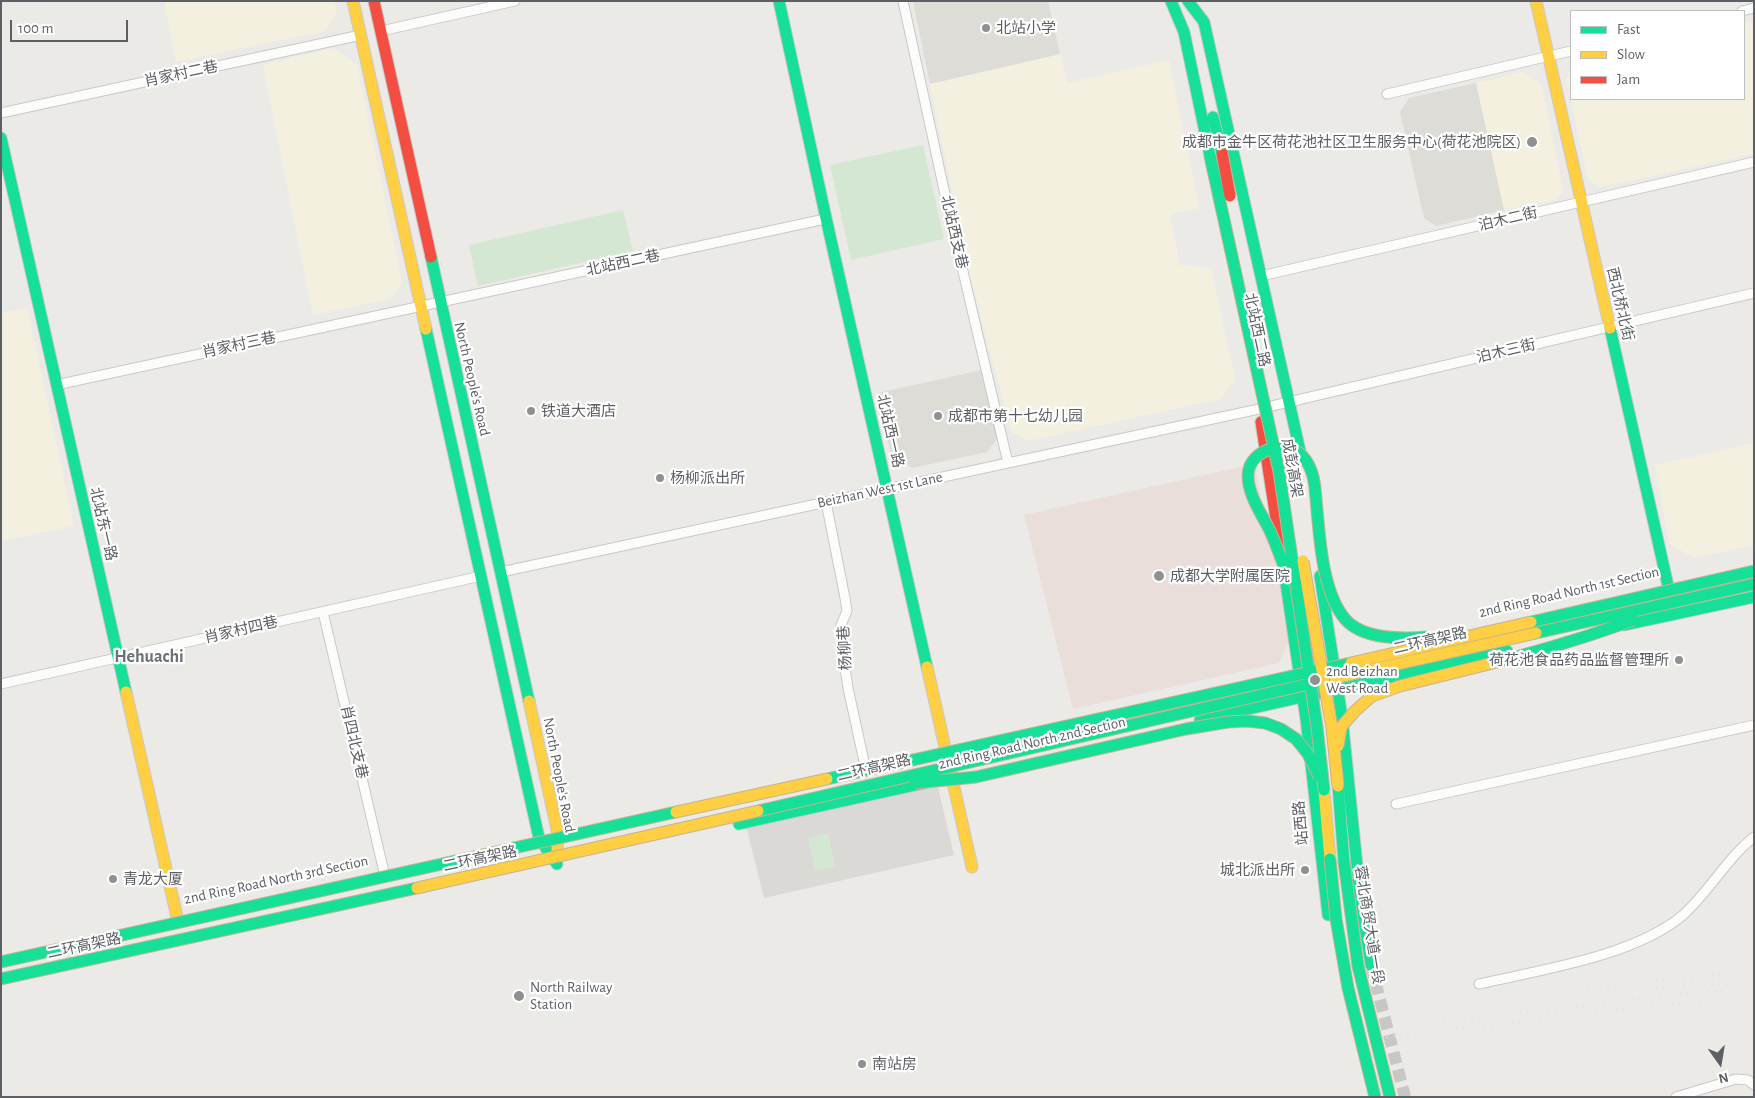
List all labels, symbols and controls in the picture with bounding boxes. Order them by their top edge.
scale bar [12,10,130,42]
legend [1570,10,1745,100]
place label: 北站小学 [996,19,1056,37]
text: 100 m [18,21,53,36]
marker: 北站小学 [980,22,992,34]
text: Fast [1617,22,1640,37]
text: Slow [1617,47,1645,62]
street label: 肖家村二巷 [142,57,220,91]
text: Jam [1617,72,1640,87]
place label: 成都市金牛区荷花池社区卫生服务中心(荷花池院区) [1182,133,1521,151]
marker: 成都市金牛区荷花池社区卫生服务中心(荷花池院区) [1525,135,1539,149]
street label: 北站西支巷 [937,193,971,271]
street label: 泊木二街 [1477,203,1539,235]
street label: 北站西二巷 [584,246,662,280]
street label: 西北桥北街 [1603,265,1637,343]
street label: 北站西二路 [1240,291,1274,369]
street label: North People's Road [450,320,494,438]
street label: 肖家村三巷 [200,328,278,362]
street label: 泊木三街 [1475,335,1537,367]
street label: 北站西一路 [873,392,907,470]
place label: 铁道大酒店 [541,402,616,420]
marker: 铁道大酒店 [525,405,537,417]
place label: 成都市第十七幼儿园 [948,407,1083,425]
marker: 成都市第十七幼儿园 [932,410,944,422]
street label: 成彭高架 [1278,437,1306,499]
street label: Beizhan West 1st Lane [816,468,944,512]
place label: 杨柳派出所 [670,469,745,487]
marker: 杨柳派出所 [654,472,666,484]
street label: 北站东一路 [86,485,120,563]
street label: 2nd Ring Road North 1st Section [1477,562,1661,622]
place label: 成都大学附属医院 [1170,567,1290,585]
marker: 成都大学附属医院 [1152,569,1166,583]
street label: 肖家村四巷 [202,613,280,647]
street label: 二环高架路 [1391,624,1469,658]
street label: 杨柳巷 [835,625,855,671]
district label: Hehuachi [114,646,184,668]
place label: 荷花池食品药品监督管理所 [1489,651,1669,669]
marker: 荷花池食品药品监督管理所 [1673,654,1685,666]
place label: 2nd Beizhan West Road [1326,662,1398,697]
marker: 2nd Beizhan West Road [1308,673,1322,687]
street label: 肖四北支巷 [337,703,371,781]
street label: 2nd Ring Road North 2nd Section [937,713,1127,773]
street label: North People's Road [539,716,579,834]
street label: 二环高架路 [835,751,913,785]
street label: 站西路 [1290,800,1312,846]
street label: 二环高架路 [441,842,519,876]
street label: 2nd Ring Road North 3rd Section [182,852,370,908]
place label: 城北派出所 [1220,861,1295,879]
marker: 城北派出所 [1299,864,1311,876]
street label: 蓉北商贸大道一段 [1351,864,1387,986]
place label: 青龙大厦 [123,870,183,888]
marker: 青龙大厦 [107,873,119,885]
street label: 二环高架路 [45,929,123,963]
place label: North Railway Station [530,978,612,1013]
marker: North Railway Station [512,989,526,1003]
north arrow [1695,1038,1745,1088]
place label: 南站房 [872,1055,917,1073]
marker: 南站房 [856,1058,868,1070]
text: N [1717,1070,1730,1086]

